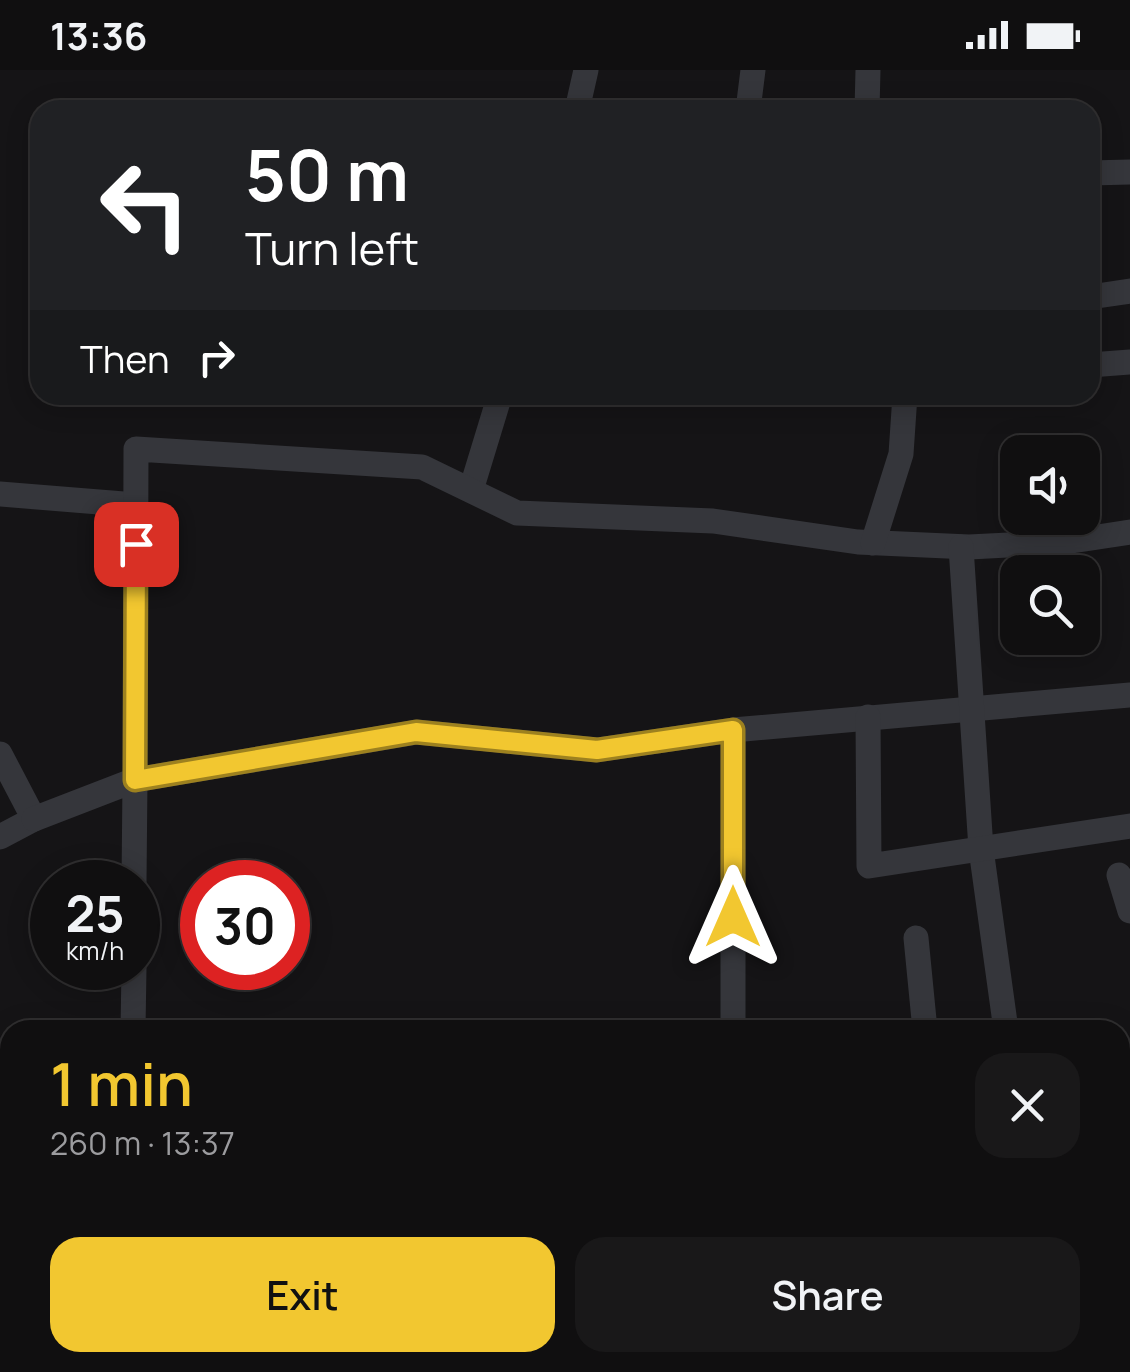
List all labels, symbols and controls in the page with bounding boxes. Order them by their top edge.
text: 13:36 [50,9,147,61]
text: 50 m [245,126,409,222]
icon: left [80,140,210,270]
text: Turn left [245,217,419,279]
icon: right [189,330,244,385]
text: Then [80,332,169,384]
map controls [1000,435,1100,655]
button: sound [1000,435,1100,535]
pin [94,502,179,587]
icon: arrive [109,517,164,572]
button: search [1000,555,1100,655]
speed limit sign: 30 [180,860,310,990]
position arrow [681,865,785,969]
text: 25 [65,879,125,947]
text: km/h [66,933,124,968]
text: 1 min [50,1042,193,1124]
button: close [975,1053,1080,1158]
text: 260 m · 13:37 [50,1121,235,1165]
button: Exit [50,1237,555,1352]
button: Share [575,1237,1080,1352]

